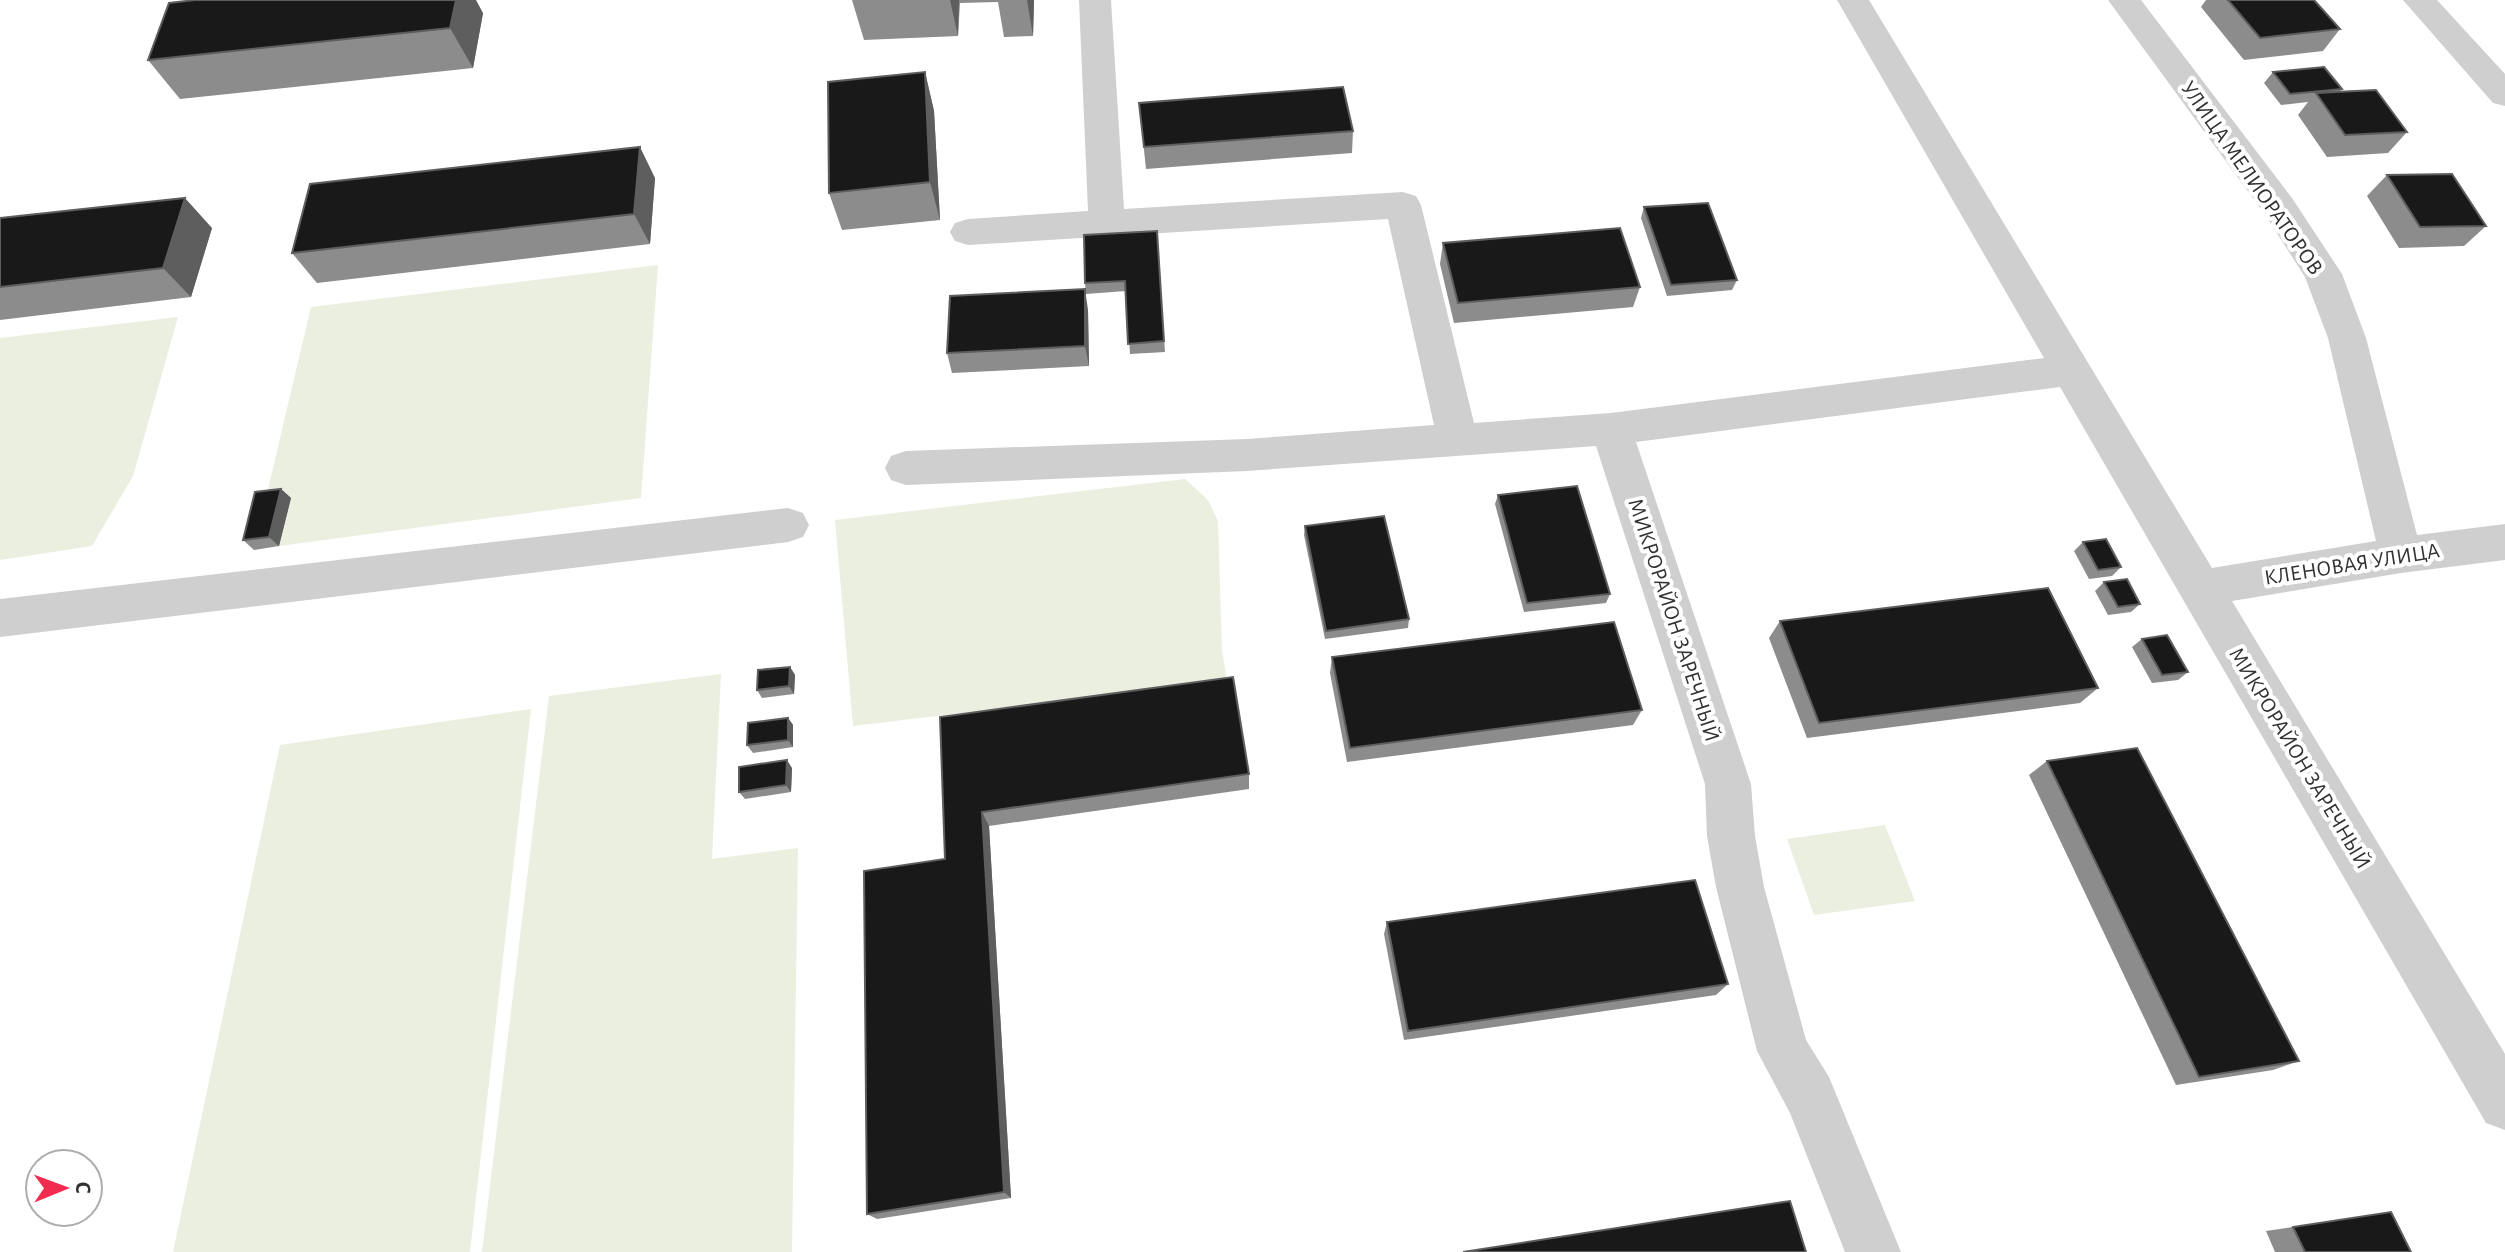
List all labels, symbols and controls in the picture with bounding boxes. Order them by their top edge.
street label: УЛИЦА МЕЛИОРАТОРОВ [2177,77,2327,279]
street label: МИКРОРАЙОН ЗАРЕЧНЫЙ [1624,496,1724,744]
street label: КЛЕНОВАЯ УЛИЦА [2263,539,2441,589]
street label: МИКРОРАЙОН ЗАРЕЧНЫЙ [2225,643,2375,873]
north arrow [24,1148,104,1228]
text: С [72,1181,94,1194]

